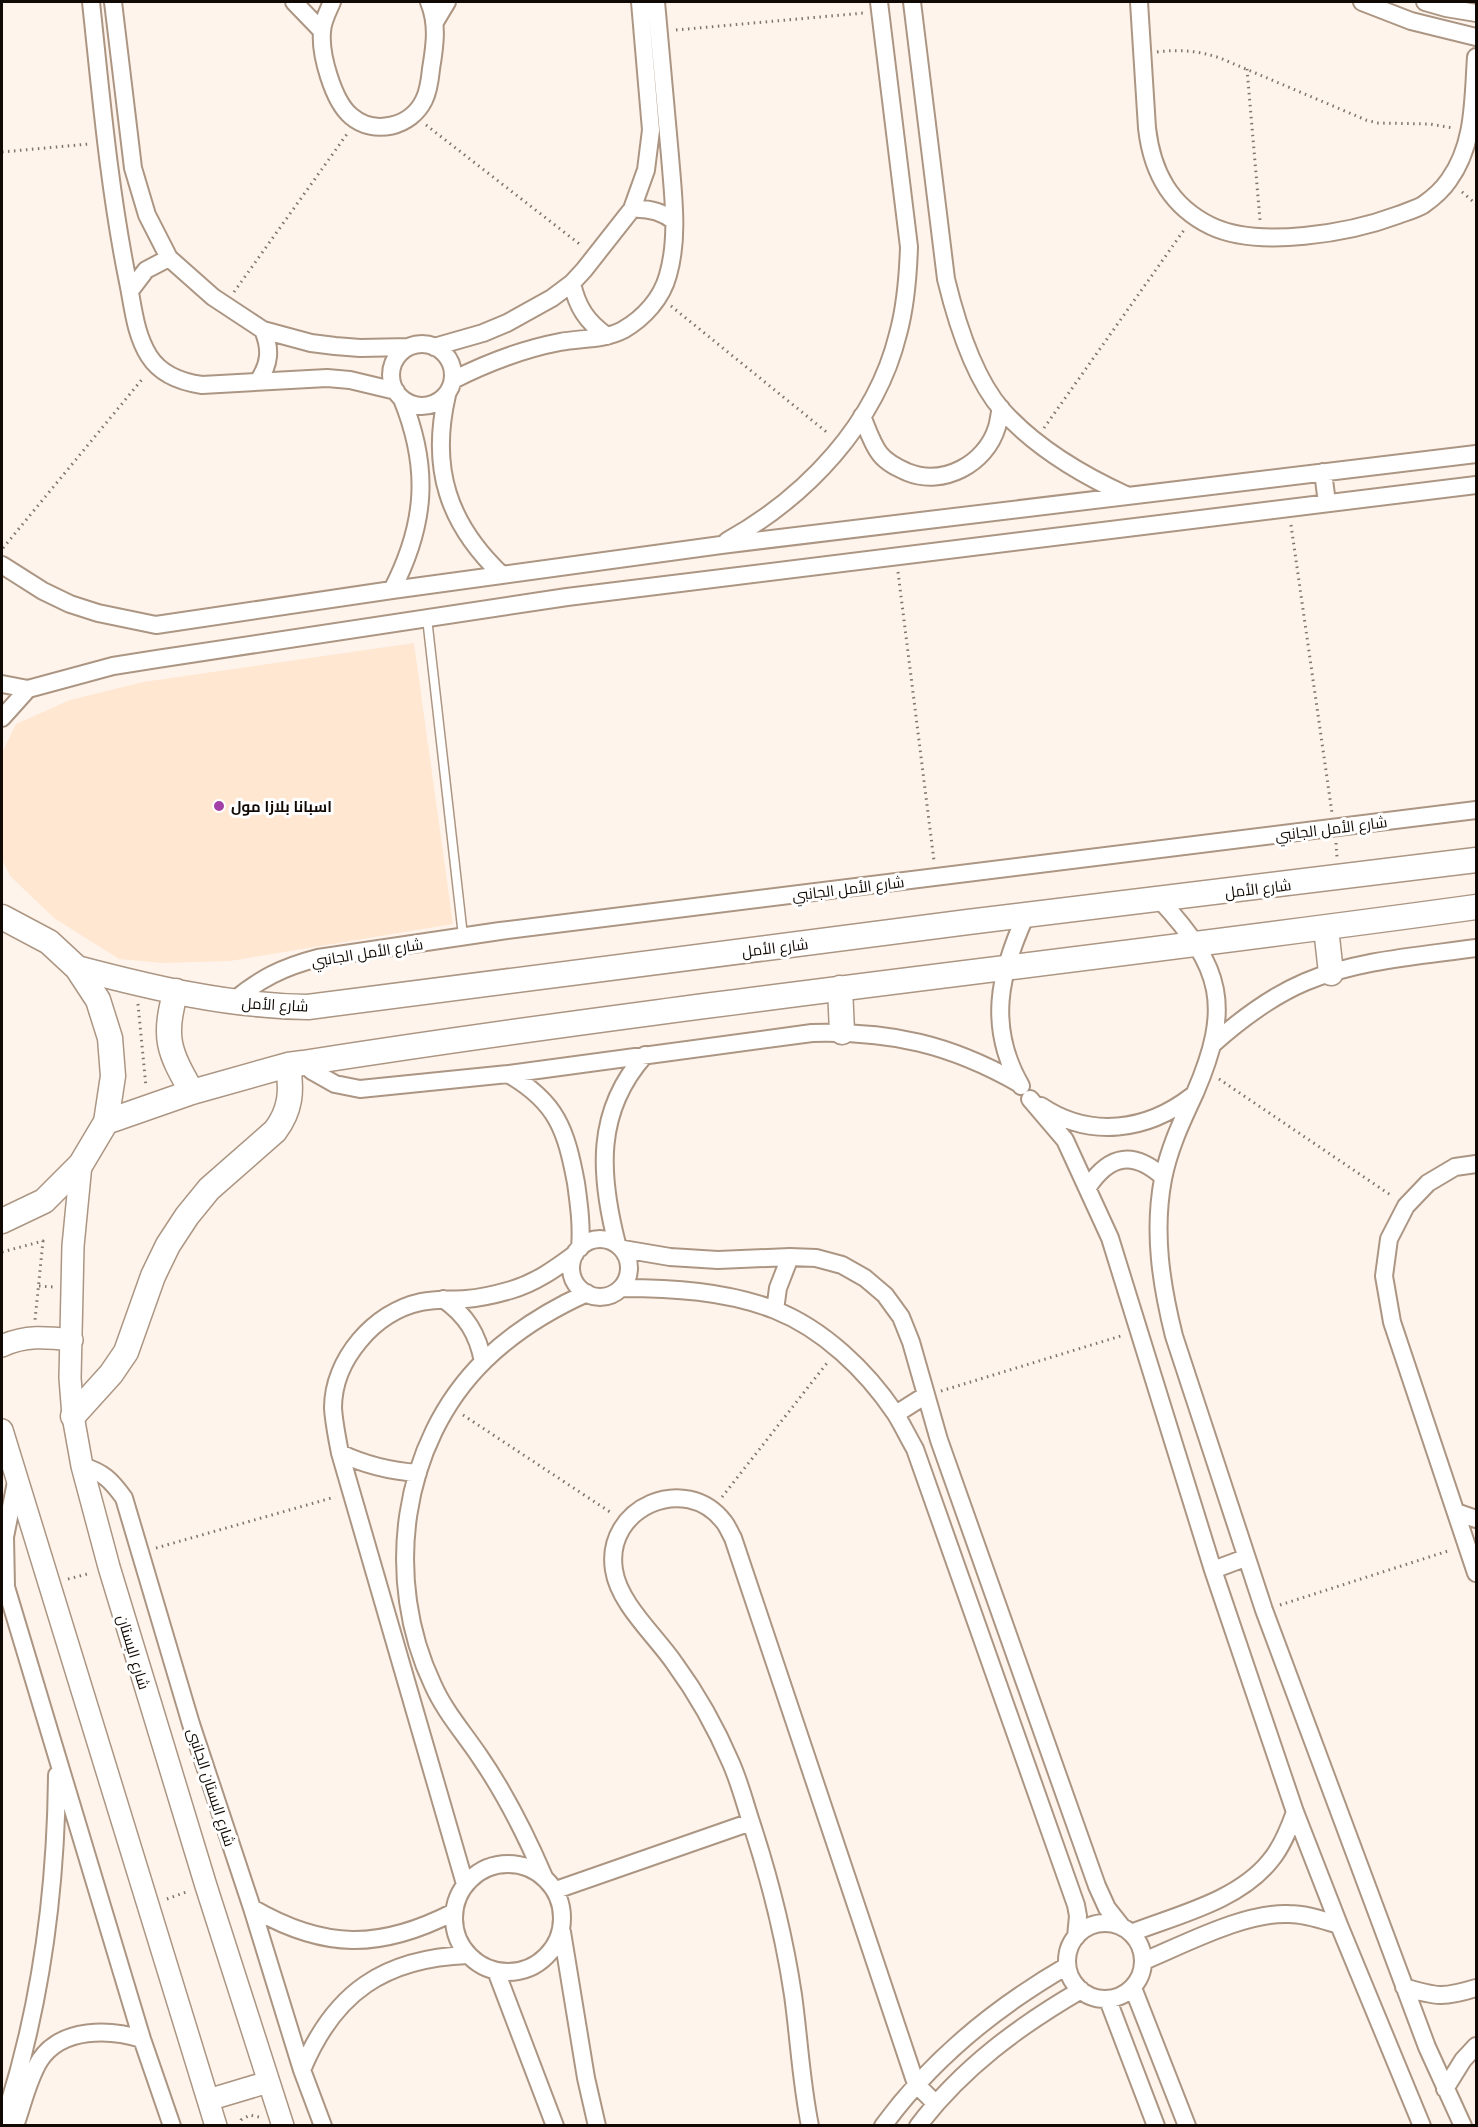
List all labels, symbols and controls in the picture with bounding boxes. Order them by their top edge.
place label: اسبانا بلازا مول [231,796,332,816]
marker: اسبانا بلازا مول [212,799,226,813]
street label: شارع الأمل الجانبي [1274,811,1389,848]
street label: شارع الأمل الجانبي [791,871,906,908]
street label: شارع الأمل [1224,874,1293,904]
street label: شارع الأمل الجانبي [310,933,425,974]
street label: شارع الأمل [741,933,810,963]
street label: شارع الأمل [241,992,309,1018]
street label: شارع البستان [111,1612,155,1692]
street label: شارع البستان الجانبى [182,1725,241,1849]

